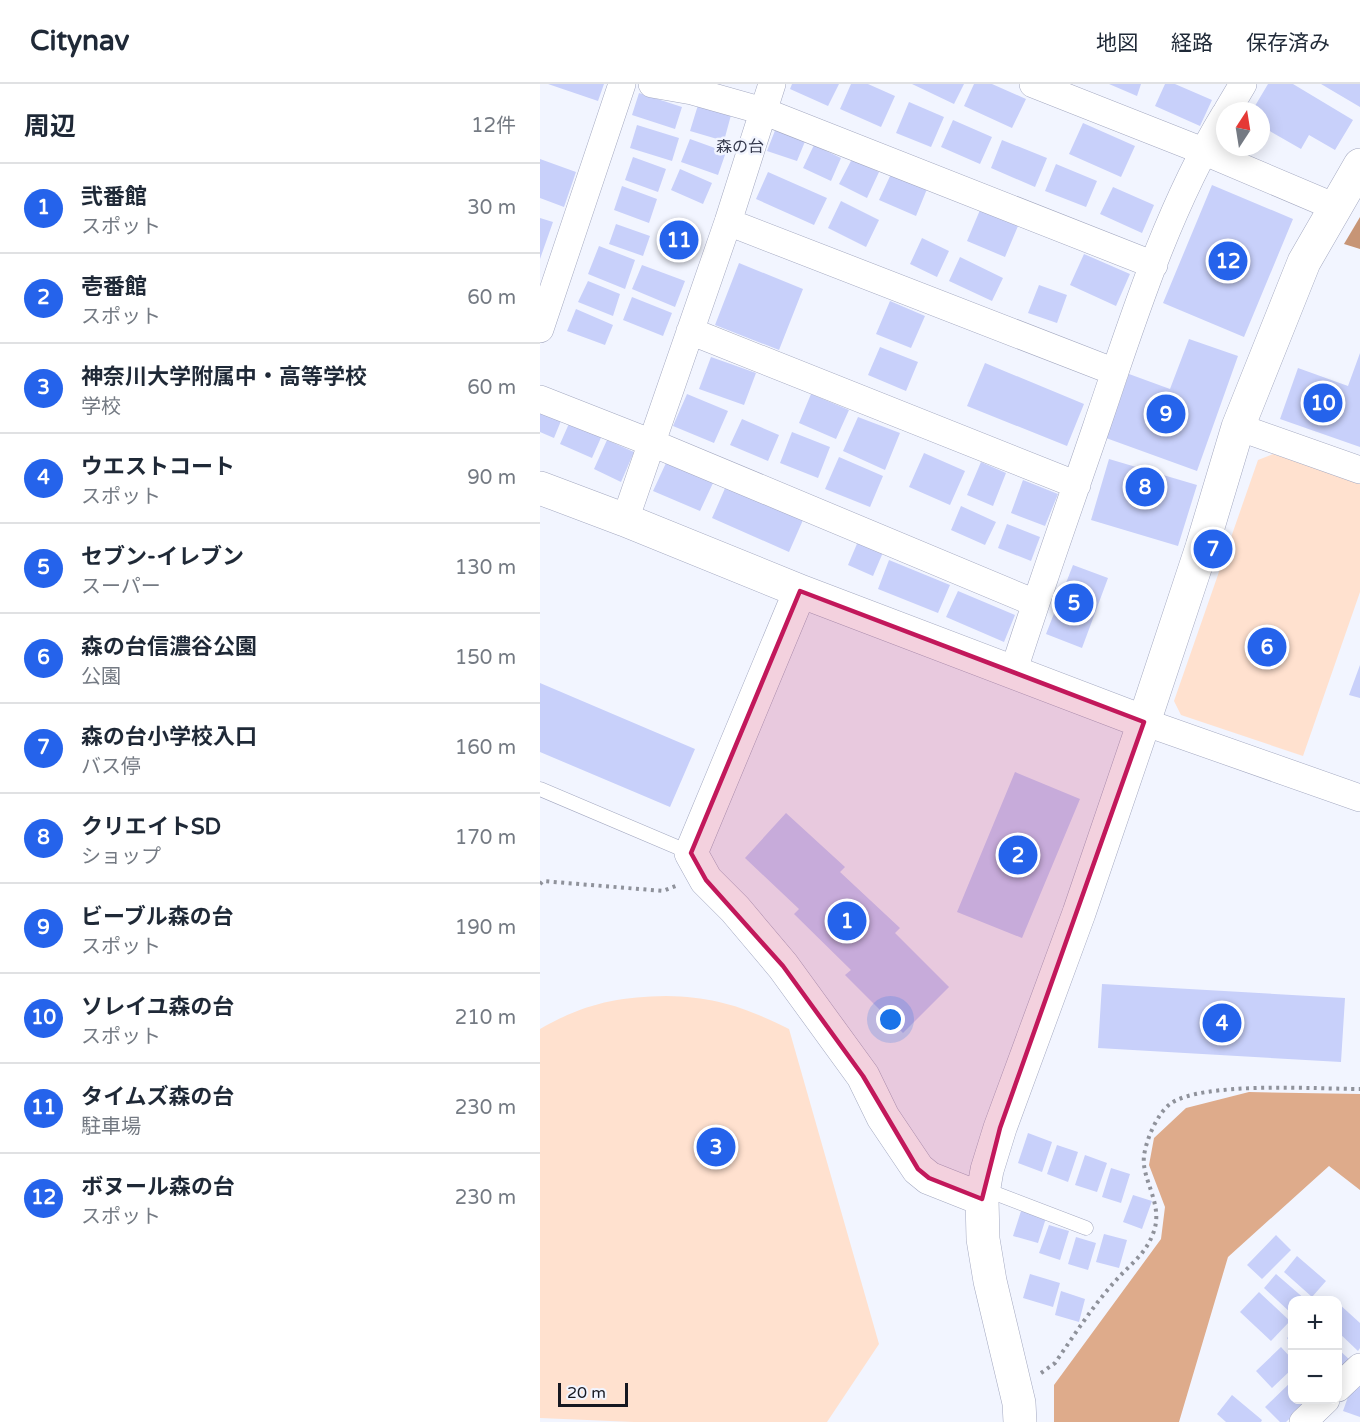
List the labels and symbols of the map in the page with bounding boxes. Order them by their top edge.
north arrow [1216,102,1270,156]
district label: 森の台 [716,137,764,157]
pin: 11 [660,218,698,262]
pin: 12 [1208,238,1248,284]
pin: 10 [1304,380,1342,426]
pin: 9 [1146,392,1186,436]
pin: 8 [1126,464,1164,510]
pin: 7 [1194,526,1232,572]
pin: 5 [1054,580,1094,626]
pin: 6 [1248,624,1286,670]
pin: 2 [998,832,1038,878]
pin: 1 [828,898,866,944]
pin: 4 [1202,1000,1242,1046]
your location [876,1005,905,1034]
pin: 3 [696,1124,735,1170]
scale bar [558,1380,628,1408]

